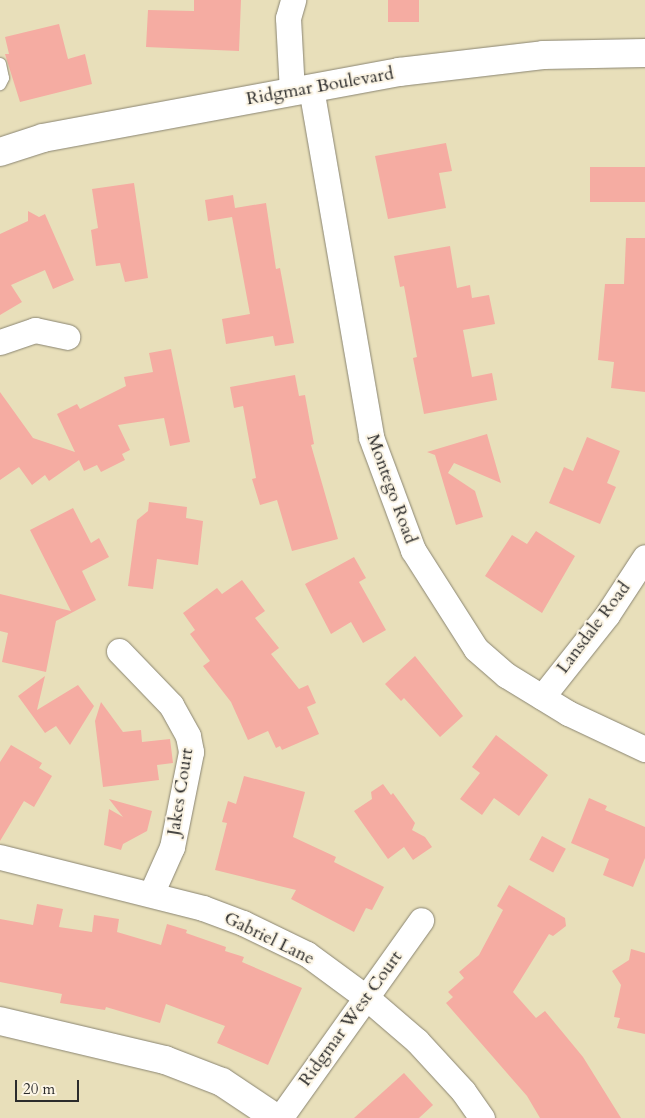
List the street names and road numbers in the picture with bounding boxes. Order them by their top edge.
street label: Ridgmar Boulevard [245,63,395,111]
street label: Montego Road [361,431,421,547]
street label: Lansdale Road [552,578,636,678]
street label: Jakes Court [163,747,199,837]
street label: Gabriel Lane [220,908,318,970]
street label: Ridgmar West Court [295,947,407,1091]

